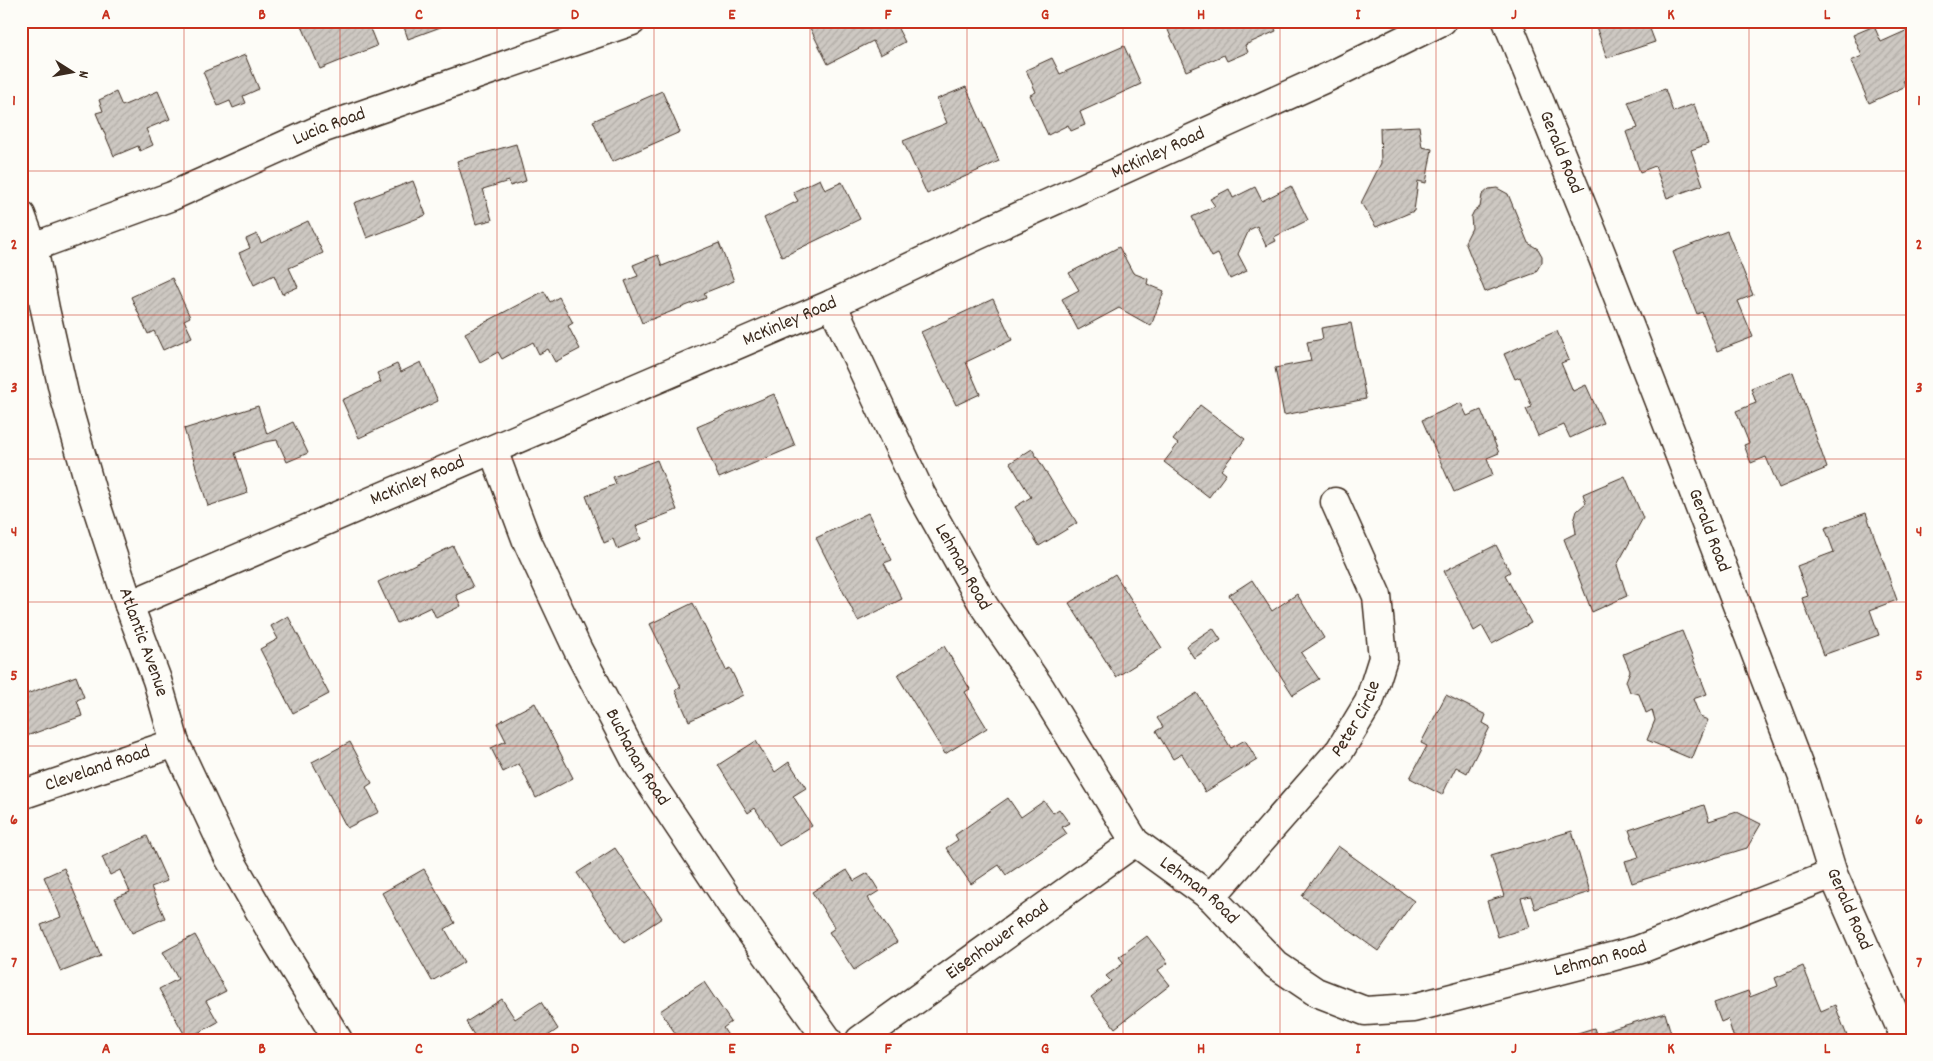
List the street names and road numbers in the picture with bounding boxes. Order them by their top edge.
street label: Lucia Road [289,101,369,153]
street label: Gerald Road [1531,107,1589,198]
street label: McKinley Road [1107,121,1210,187]
street label: McKinley Road [739,290,841,354]
street label: McKinley Road [366,449,469,514]
street label: Gerald Road [1680,485,1737,576]
street label: Lehman Road [927,519,997,616]
street label: Atlantic Avenue [111,584,175,700]
street label: Peter Circle [1325,677,1388,764]
street label: Buchanan Road [598,704,676,812]
street label: Cleveland Road [41,739,154,799]
street label: Lehman Road [1153,850,1245,931]
street label: Gerald Road [1819,865,1878,955]
street label: Eisenhower Road [941,894,1055,987]
street label: Lehman Road [1551,934,1651,985]

